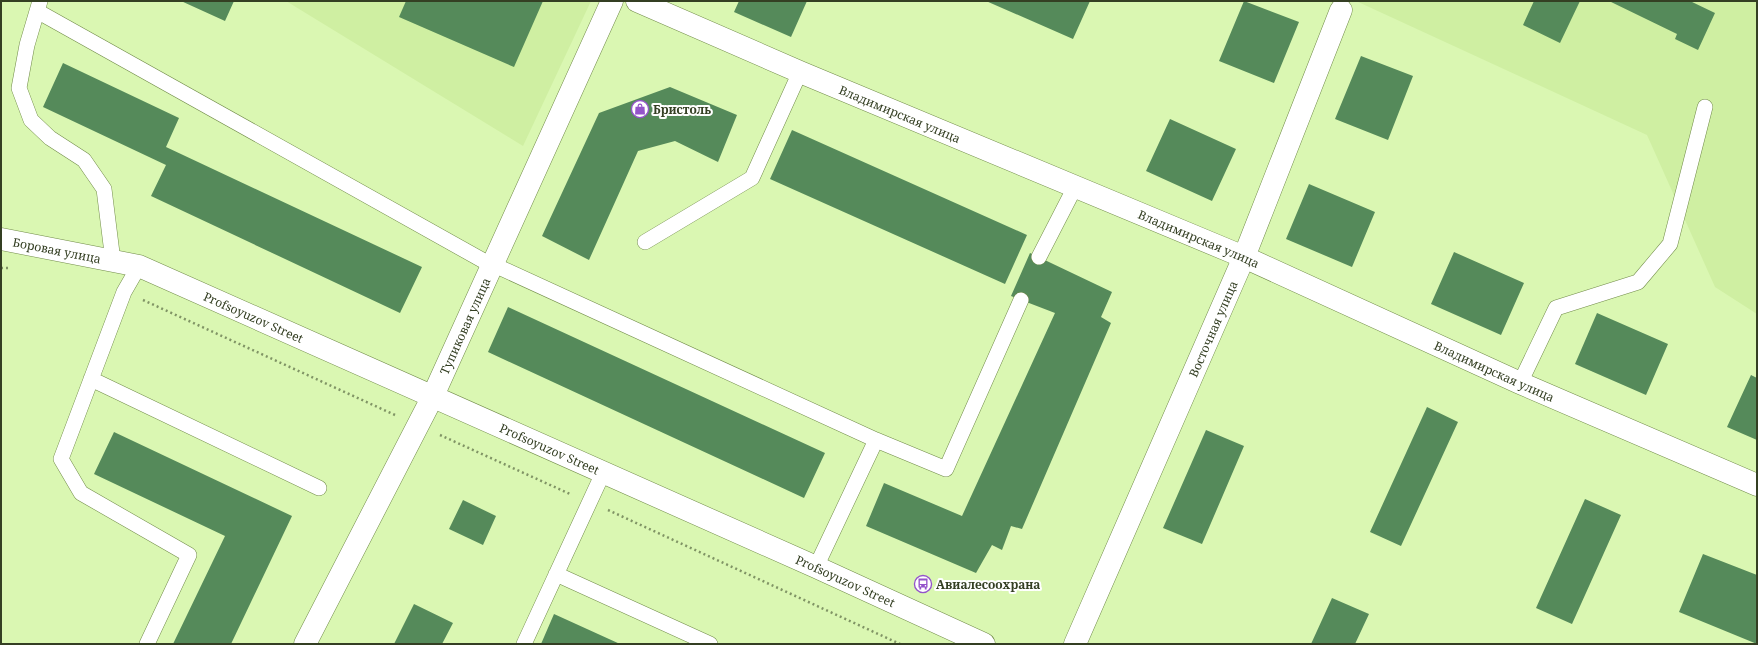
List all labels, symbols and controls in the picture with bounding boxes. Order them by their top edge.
street label: Владимирская улица [837,81,963,147]
shop icon: Бристоль [630,99,650,119]
place label: Бристоль [653,101,711,118]
street label: Владимирская улица [1136,205,1262,272]
street label: Боровая улица [11,233,103,267]
street label: Тупиковая улица [435,274,494,377]
street label: Восточная улица [1184,278,1241,380]
street label: Profsoyuzov Street [201,287,306,347]
street label: Владимирская улица [1432,337,1557,405]
street label: Profsoyuzov Street [497,419,602,478]
street label: Profsoyuzov Street [793,551,898,611]
bus stop icon: Авиалесоохрана [913,574,933,594]
place label: Авиалесоохрана [936,576,1040,593]

